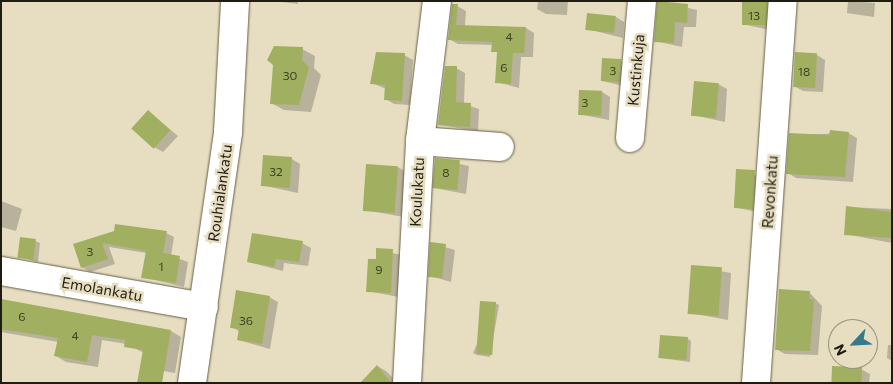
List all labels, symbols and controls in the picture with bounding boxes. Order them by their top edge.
house number: 13 [748,9,760,23]
house number: 4 [505,30,513,44]
street label: Kustinkuja [624,33,648,107]
house number: 6 [500,61,508,75]
house number: 3 [610,64,616,78]
house number: 18 [798,65,810,79]
house number: 30 [283,69,297,83]
house number: 3 [582,96,588,110]
street label: Rouhialankatu [204,143,236,243]
street label: Revonkatu [758,155,782,229]
street label: Koulukatu [406,157,428,227]
house number: 32 [269,165,283,179]
house number: 8 [442,166,450,180]
house number: 3 [87,245,93,259]
house number: 1 [158,260,164,274]
house number: 9 [375,263,383,277]
street label: Emolankatu [60,273,144,305]
house number: 6 [18,310,26,324]
house number: 36 [239,314,253,328]
north arrow [828,319,878,369]
house number: 4 [71,329,79,343]
text: N [830,342,850,358]

